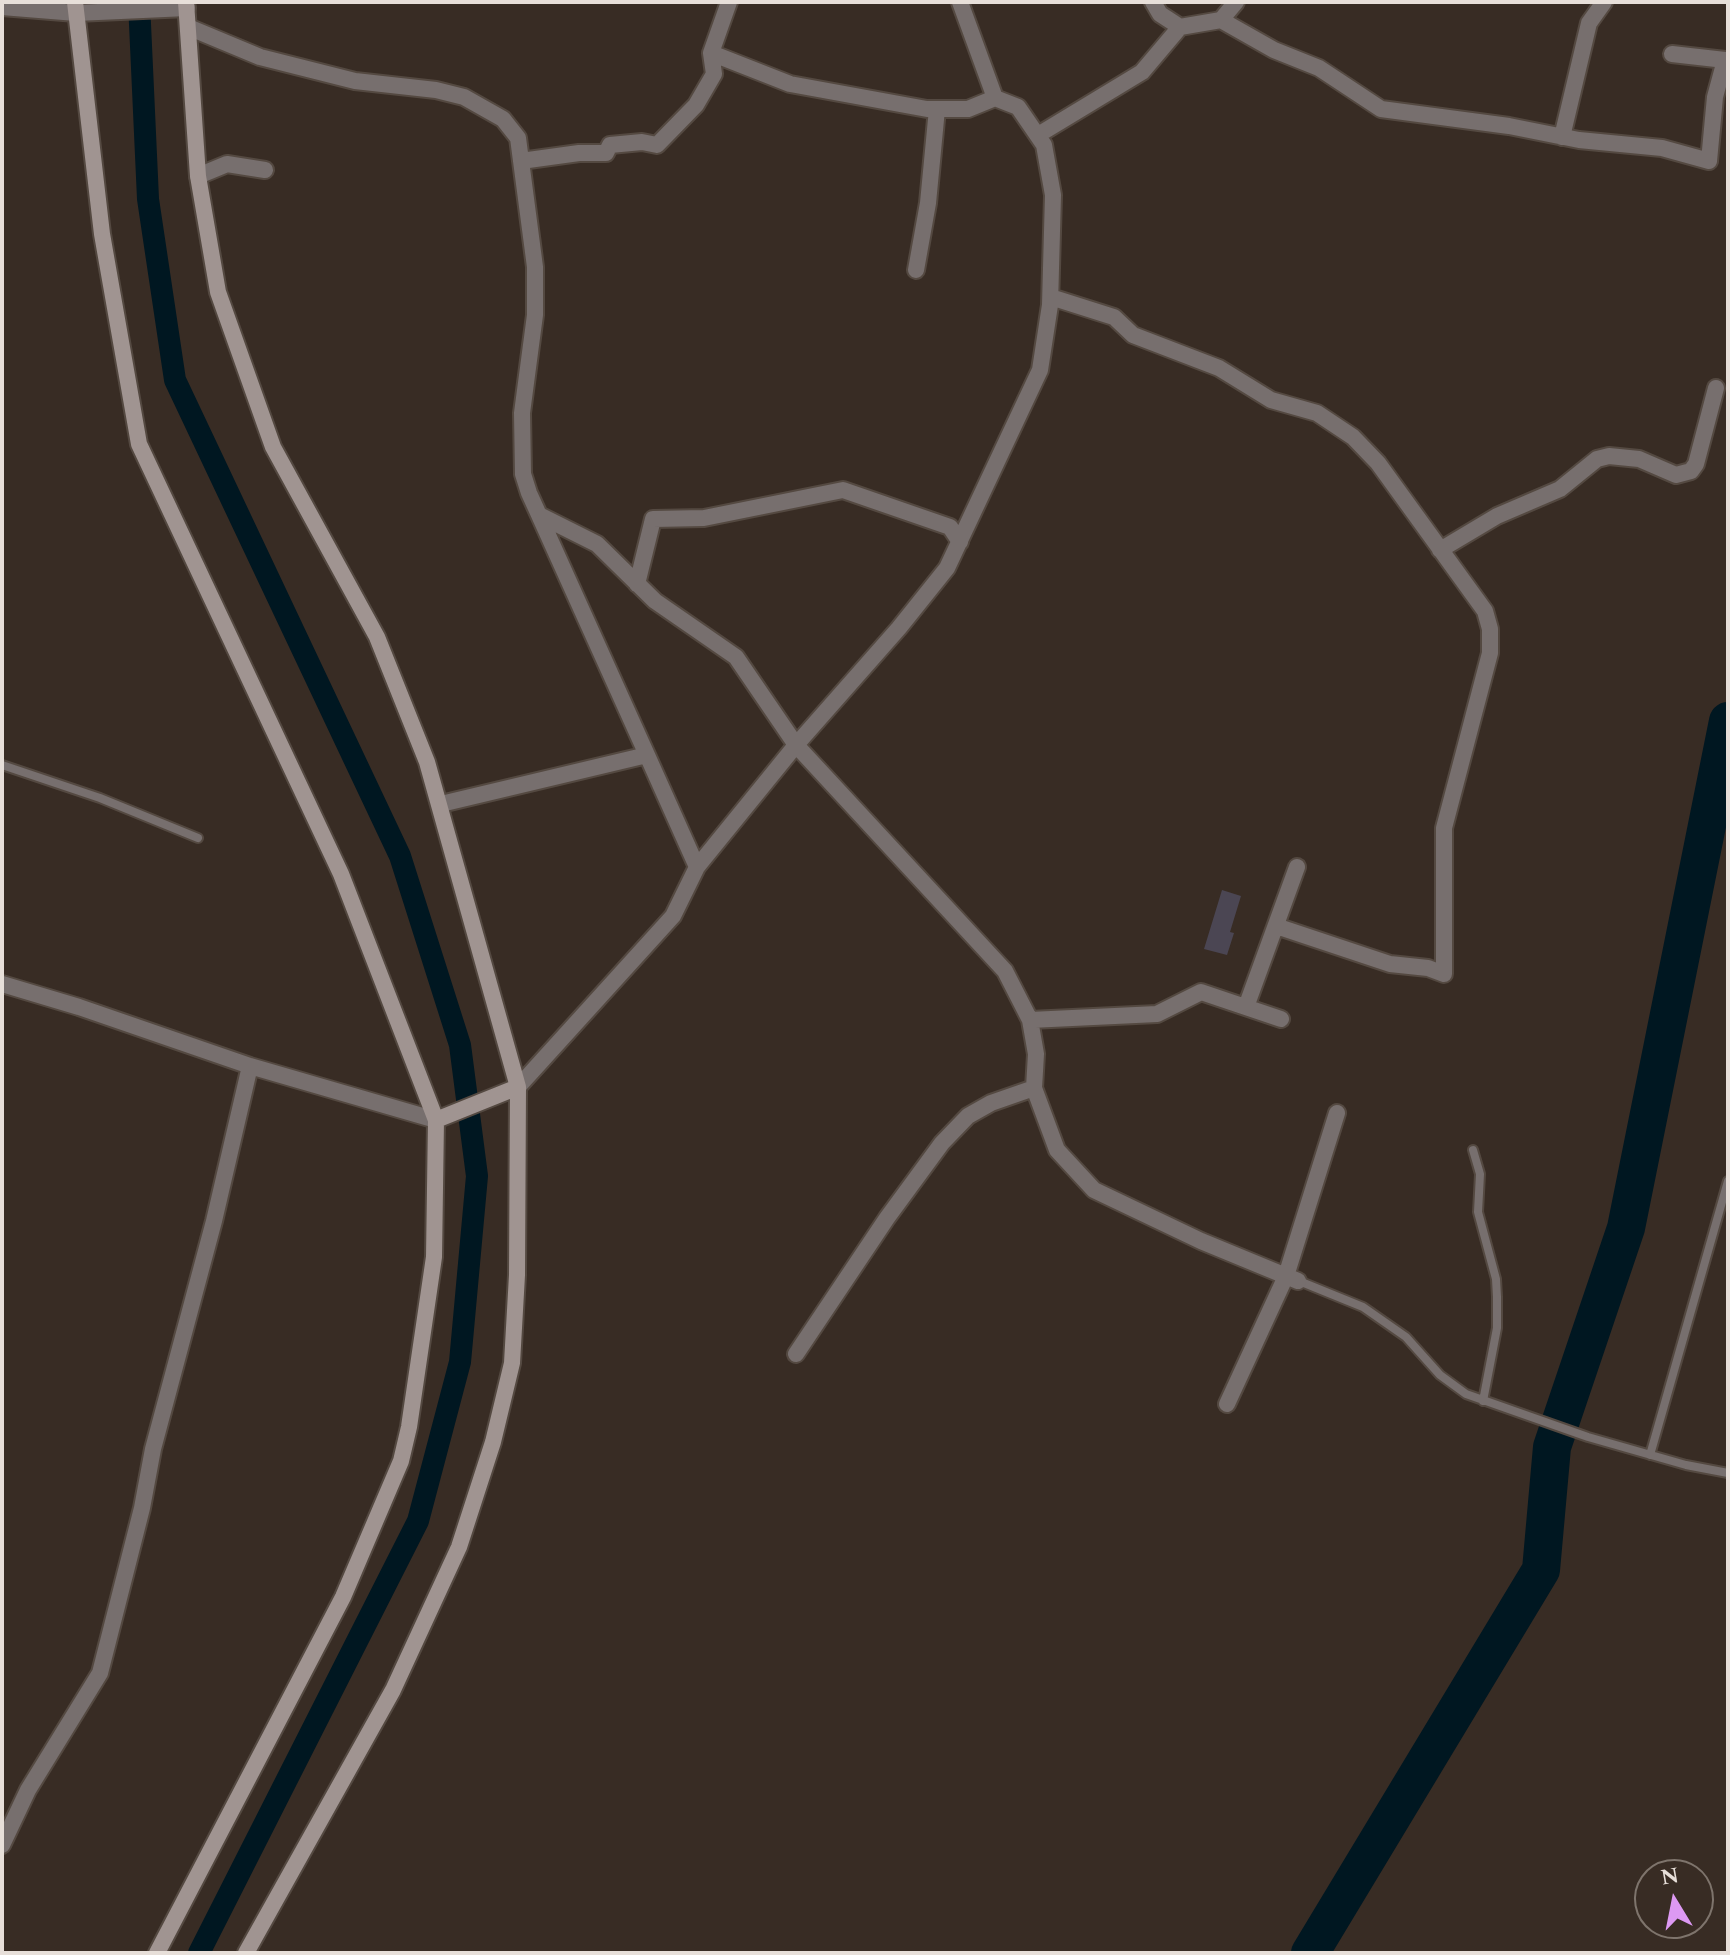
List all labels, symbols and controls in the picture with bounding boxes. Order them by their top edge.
north arrow [1634,1859,1714,1939]
text: N [1658,1859,1682,1895]

